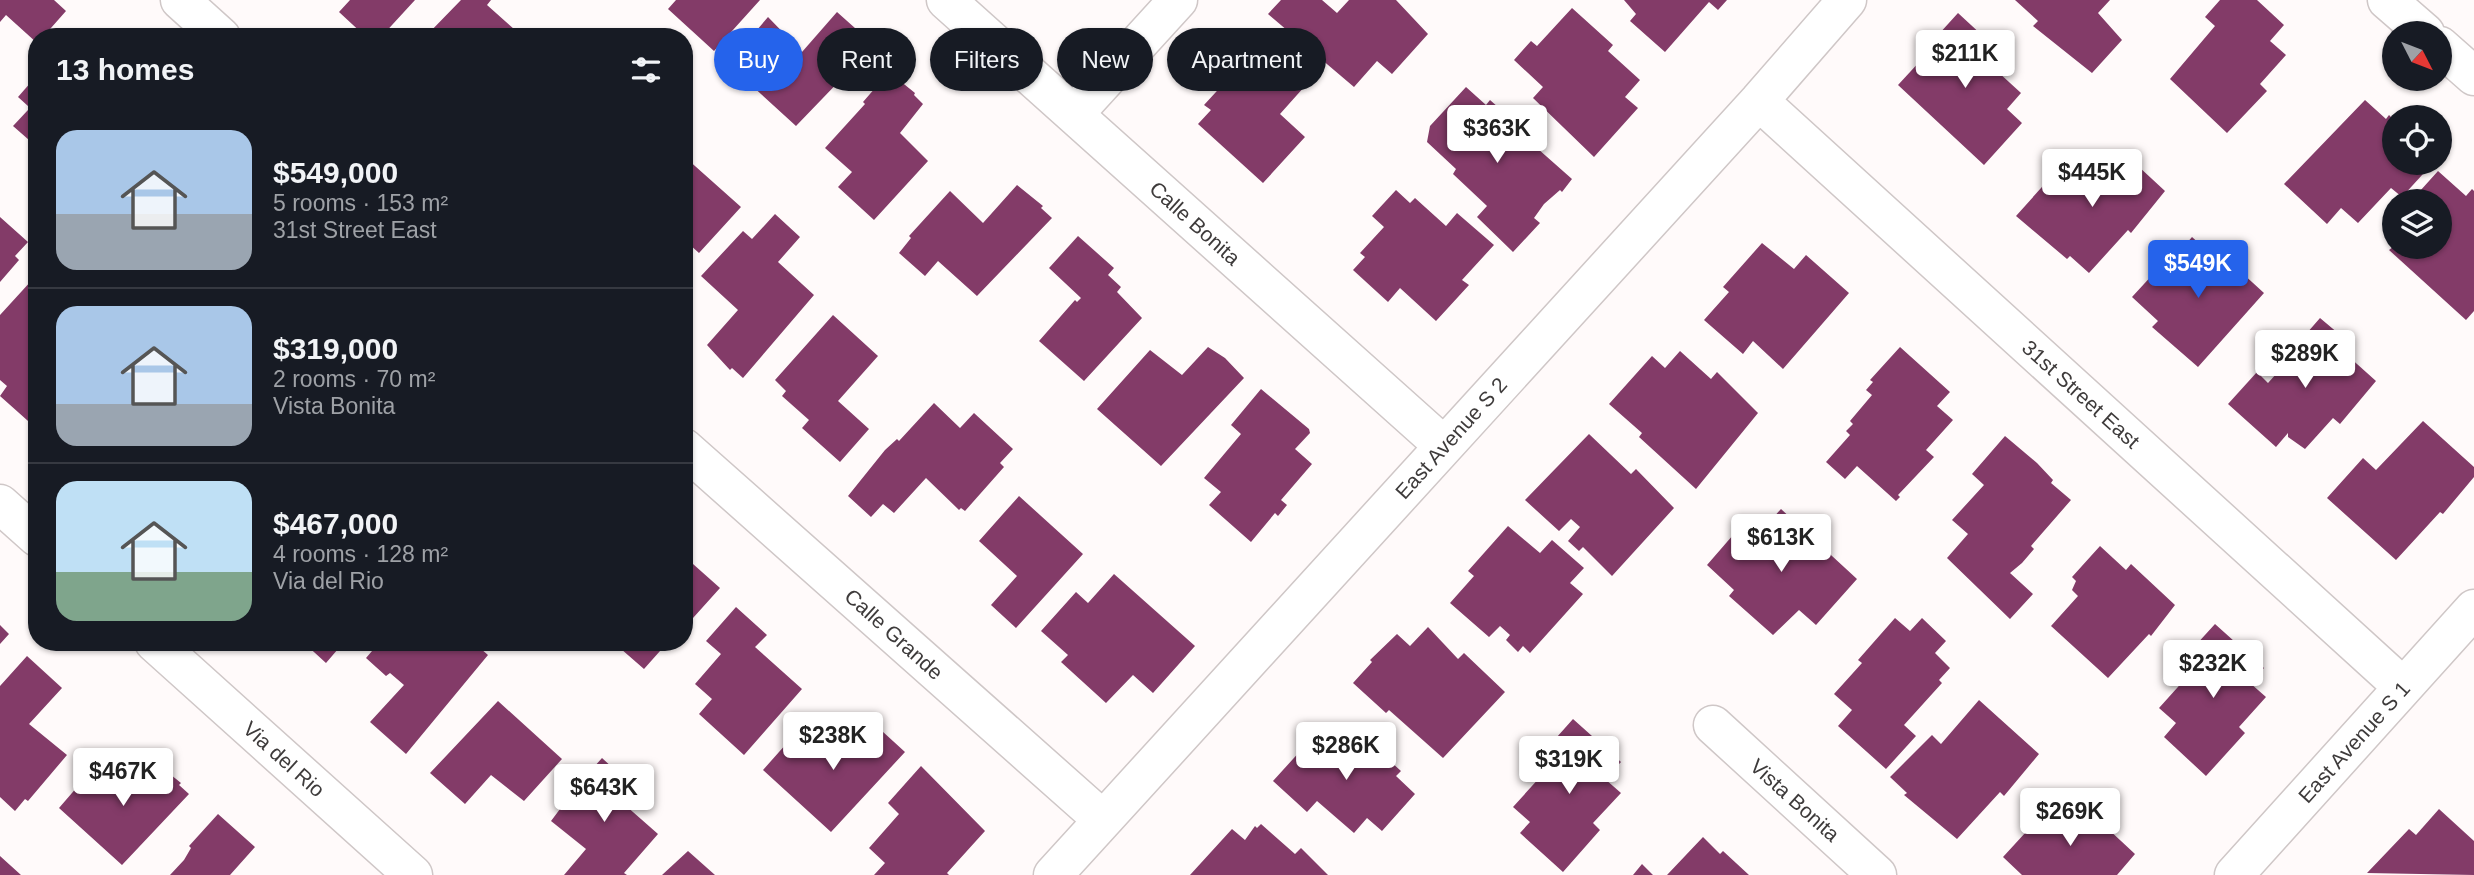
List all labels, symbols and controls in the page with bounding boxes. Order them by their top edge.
north arrow [2382,21,2452,91]
map controls [2382,21,2452,259]
chip: Buy [714,28,803,91]
chip: Rent [817,28,916,91]
chip: Filters [930,28,1043,91]
chip: New [1057,28,1153,91]
chip: Apartment [1167,28,1326,91]
pin: $211K [1916,31,2014,90]
text: $211K [1932,40,1998,66]
icon: filters [627,51,665,89]
text: 13 homes [56,53,194,86]
button: locate [2382,105,2452,175]
pin: $363K [1448,106,1546,165]
text: $363K [1463,115,1531,141]
pin: $445K [2043,150,2141,209]
text: $549,000 [273,156,398,189]
icon: home [112,158,196,242]
text: $445K [2058,159,2126,185]
street label: Calle Bonita [1145,177,1245,270]
button: layers [2382,189,2452,259]
text: 5 rooms · 153 m² [273,190,448,216]
text: 31st Street East [273,217,437,243]
pin: $549K [2149,240,2247,300]
text: $549K [2164,250,2232,276]
pin: $289K [2256,330,2354,390]
text: $319,000 [273,332,398,365]
icon: home [112,334,196,418]
street label: 31st Street East [2018,335,2144,453]
text: $289K [2271,340,2339,366]
text: 2 rooms · 70 m² [273,366,435,392]
street label: East Avenue S 2 [1391,373,1511,503]
text: Vista Bonita [273,393,395,419]
text: $467,000 [273,507,398,540]
icon: home [112,509,196,593]
pin: $613K [1732,514,1830,574]
text: $613K [1747,524,1815,550]
text: 4 rooms · 128 m² [273,541,448,567]
text: Via del Rio [273,568,384,594]
street label: Calle Grande [840,584,948,684]
pin: $232K [2164,640,2262,700]
text: $232K [2179,650,2247,676]
street label: East Avenue S 1 [2294,677,2414,807]
pin: $238K [784,712,882,772]
street label: Via del Rio [239,717,329,801]
text: $238K [799,722,867,748]
pin: $286K [1297,722,1395,782]
text: $286K [1312,732,1380,758]
pin: $319K [1520,736,1618,796]
text: $319K [1535,746,1603,772]
pin: $467K [74,748,172,808]
street label: Vista Bonita [1746,754,1844,846]
text: $467K [89,758,157,784]
pin: $643K [555,764,653,824]
text: $643K [570,774,638,800]
pin: $269K [2021,788,2119,848]
text: $269K [2036,798,2104,824]

